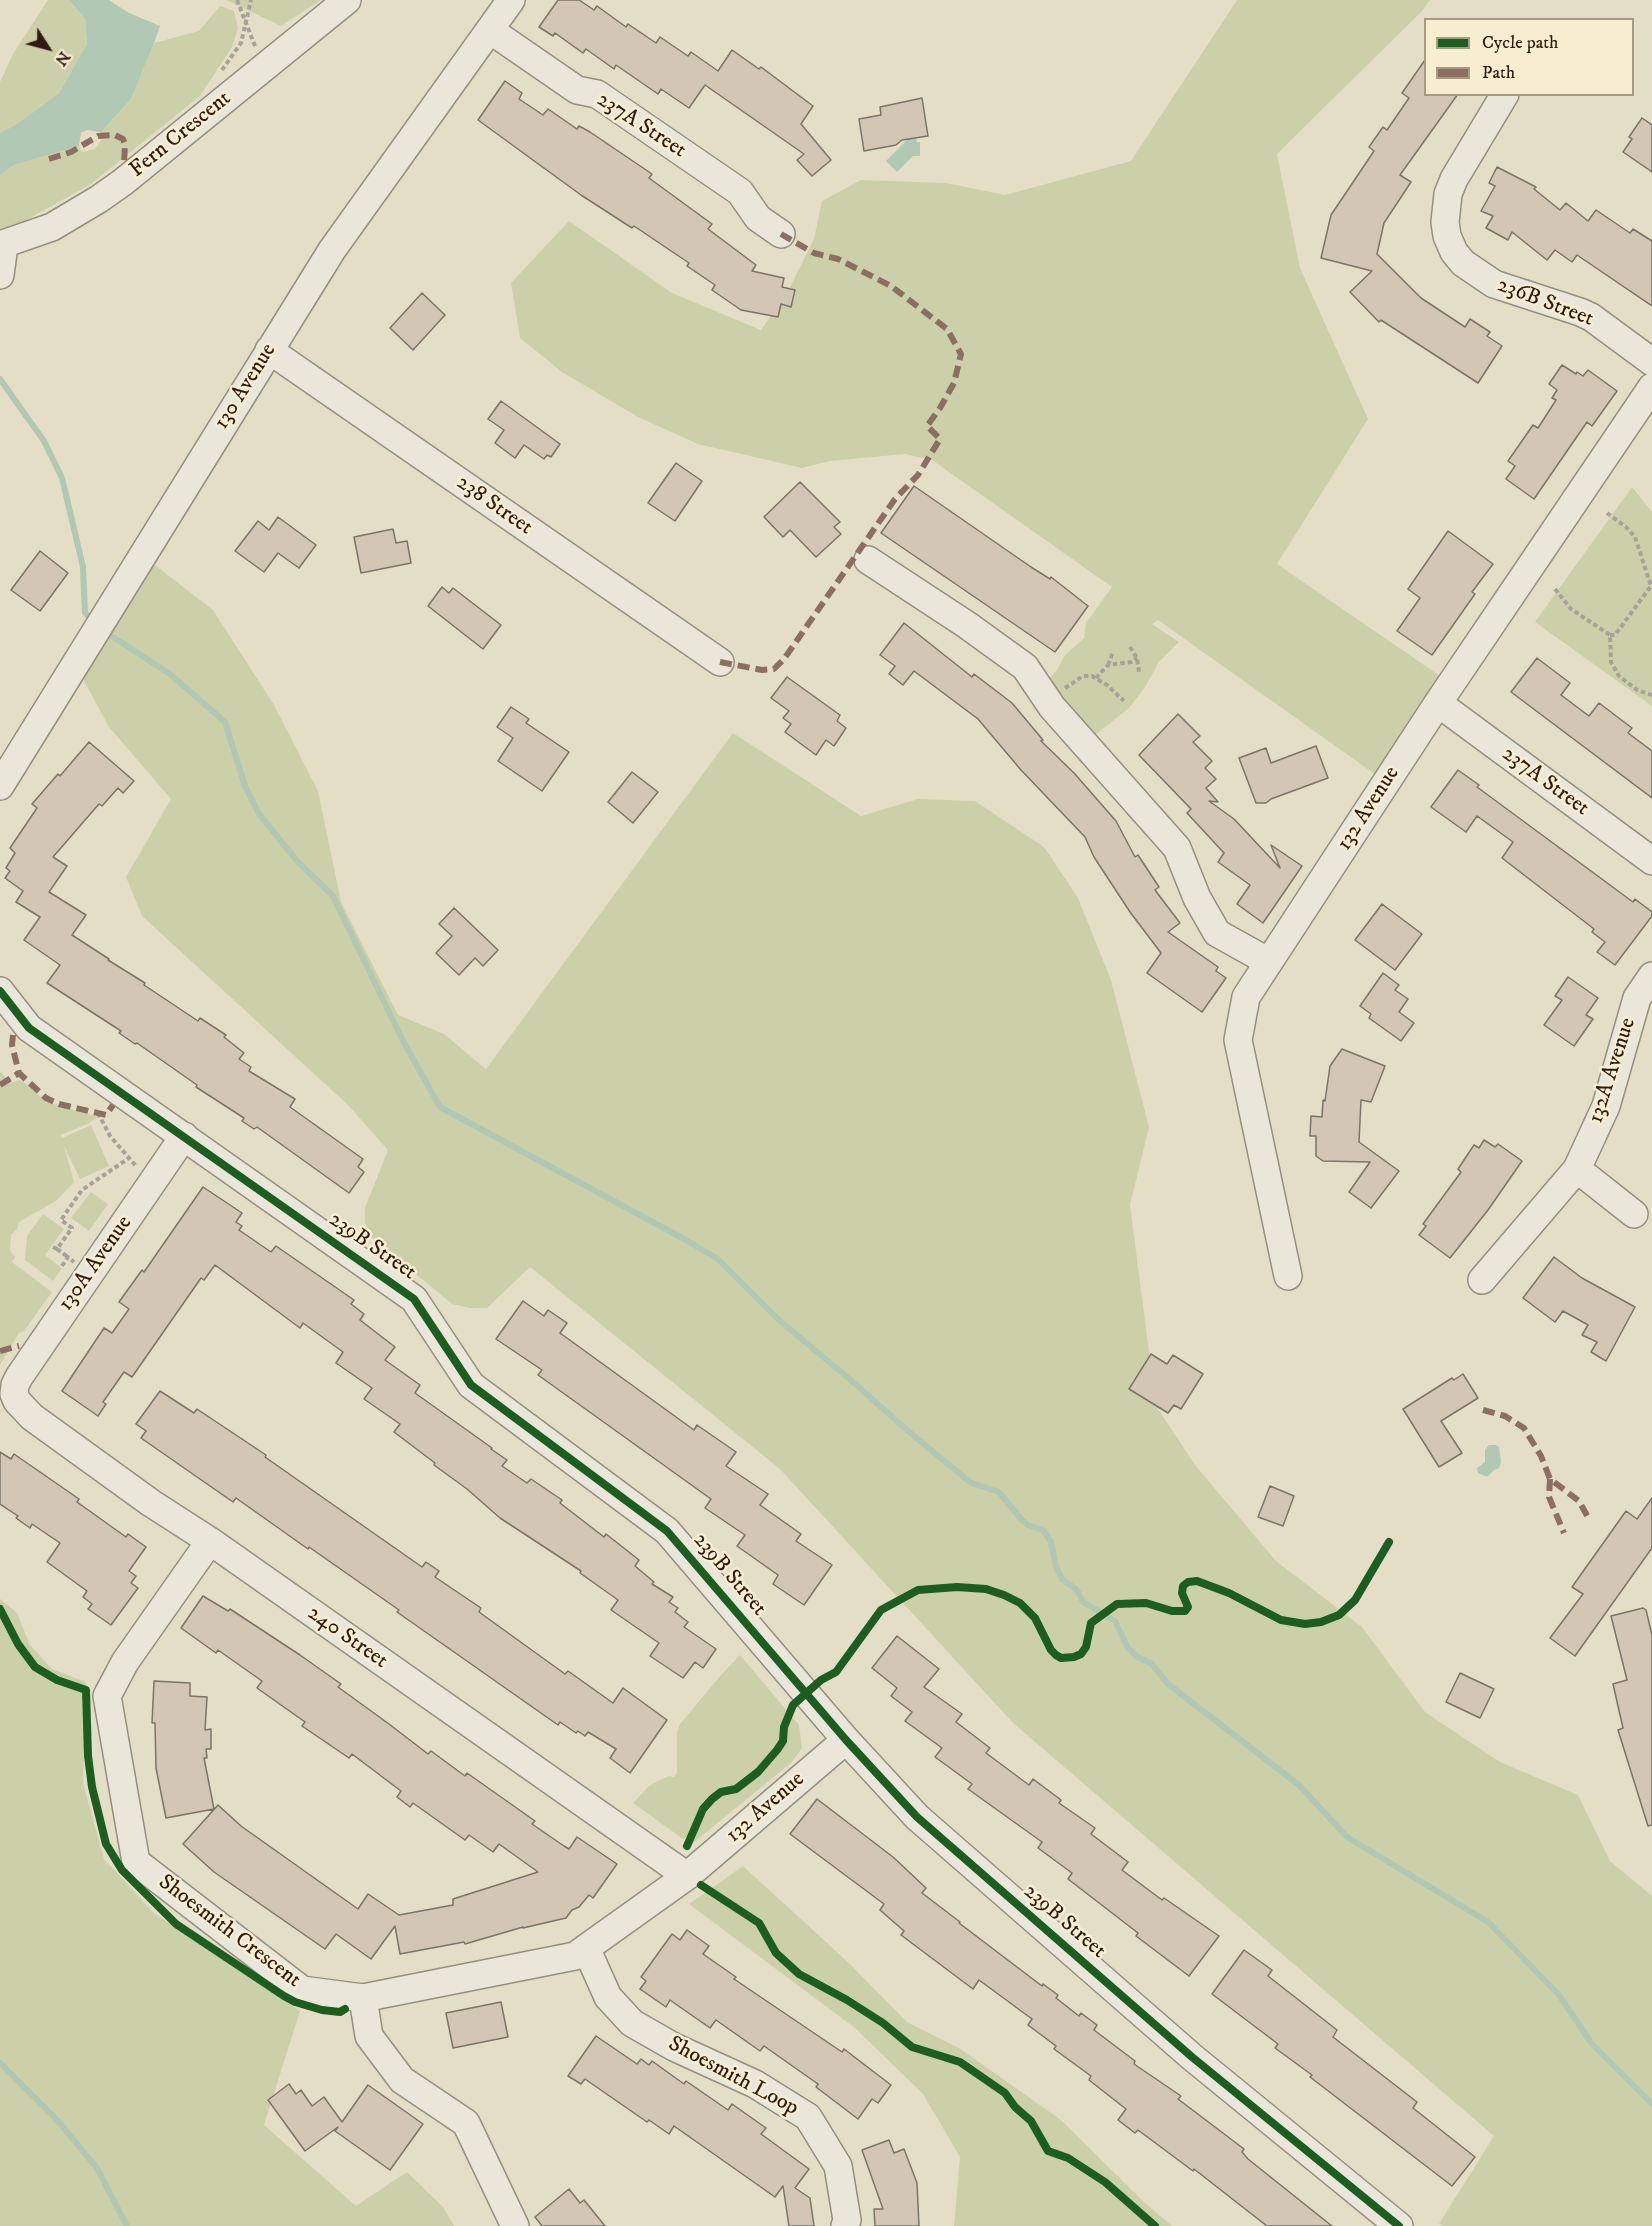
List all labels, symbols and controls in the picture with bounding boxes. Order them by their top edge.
north arrow [18,18,78,78]
legend [1424,18,1634,96]
text: Cycle path [1482,32,1559,54]
text: N [51,47,75,70]
text: Path [1482,62,1515,84]
street label: Fern Crescent [125,86,237,184]
street label: 237A Street [591,87,691,165]
street label: 236B Street [1493,273,1597,333]
street label: 130 Avenue [209,339,283,435]
street label: 238 Street [451,470,537,542]
street label: 237A Street [1496,742,1594,822]
street label: 132 Avenue [1332,762,1406,856]
street label: 132A Avenue [1584,1015,1642,1127]
street label: 239B Street [323,1207,421,1287]
street label: 130A Avenue [54,1211,138,1317]
street label: 239B Street [687,1528,771,1622]
street label: 240 Street [302,1601,392,1675]
street label: 132 Avenue [721,1767,811,1849]
street label: Shoesmith Crescent [152,1870,306,1994]
street label: 239B Street [1017,1879,1111,1965]
street label: Shoesmith Loop [663,2032,803,2122]

